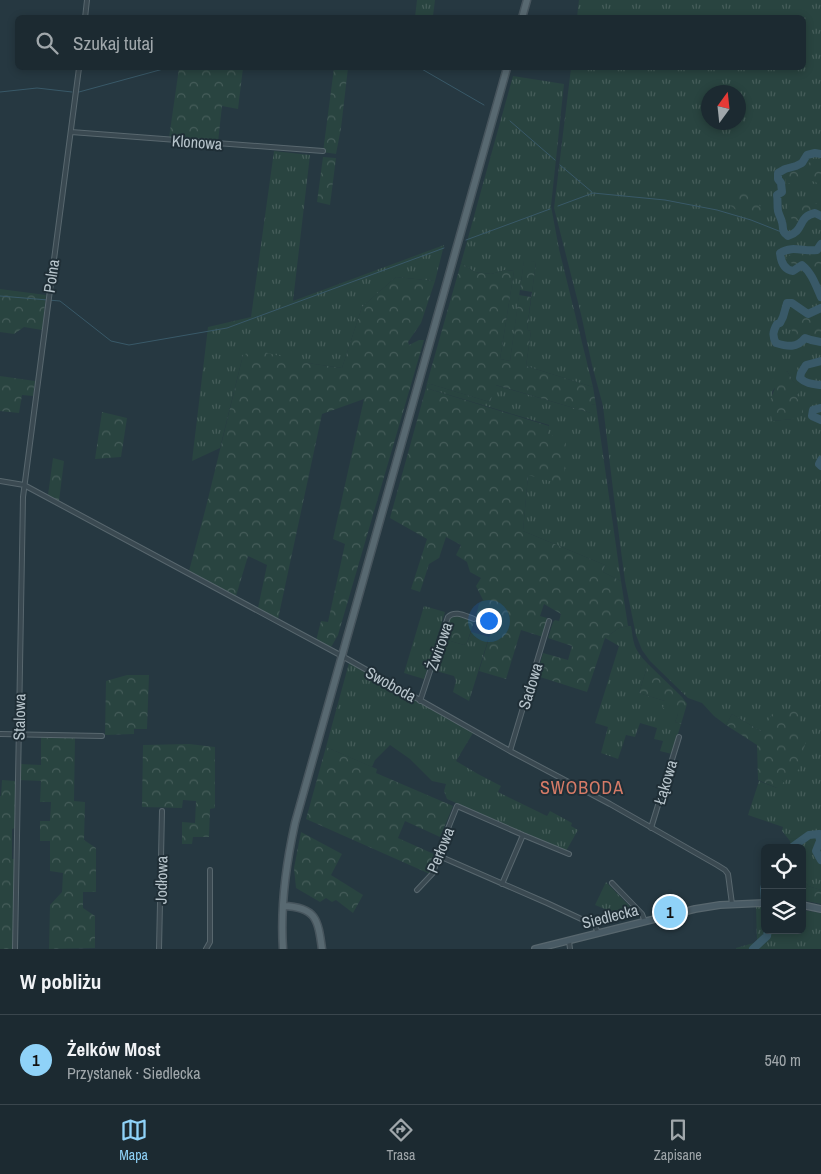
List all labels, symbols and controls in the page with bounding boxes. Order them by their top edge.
search box [15,15,806,70]
icon: search [33,29,61,57]
text: Szukaj tutaj [73,30,154,56]
north arrow [701,85,746,130]
street label: Klonowa [171,129,224,155]
street label: Polna [38,257,64,294]
your location [476,608,502,634]
street label: Żwirowa [421,618,458,673]
street label: Sadowa [513,659,548,712]
street label: Swoboda [362,661,421,707]
street label: Stalowa [8,693,30,741]
street label: Łąkowa [648,756,682,807]
district label: SWOBODA [540,775,624,800]
street label: Perłowa [421,823,459,876]
map controls [761,844,806,934]
button: locate [761,844,806,889]
street label: Jodłowa [150,855,172,904]
button: layers [761,889,806,934]
pin: 1 [654,893,686,931]
street label: Siedlecka [579,898,641,934]
text: W pobliżu [20,967,101,996]
text: Żelków Most [67,1036,161,1062]
text: 1 [32,1049,40,1071]
text: 540 m [765,1049,801,1071]
text: Przystanek · Siedlecka [67,1062,200,1084]
tab: Mapa [119,1116,148,1164]
tab: Trasa [386,1116,415,1164]
tab: Zapisane [654,1116,702,1164]

